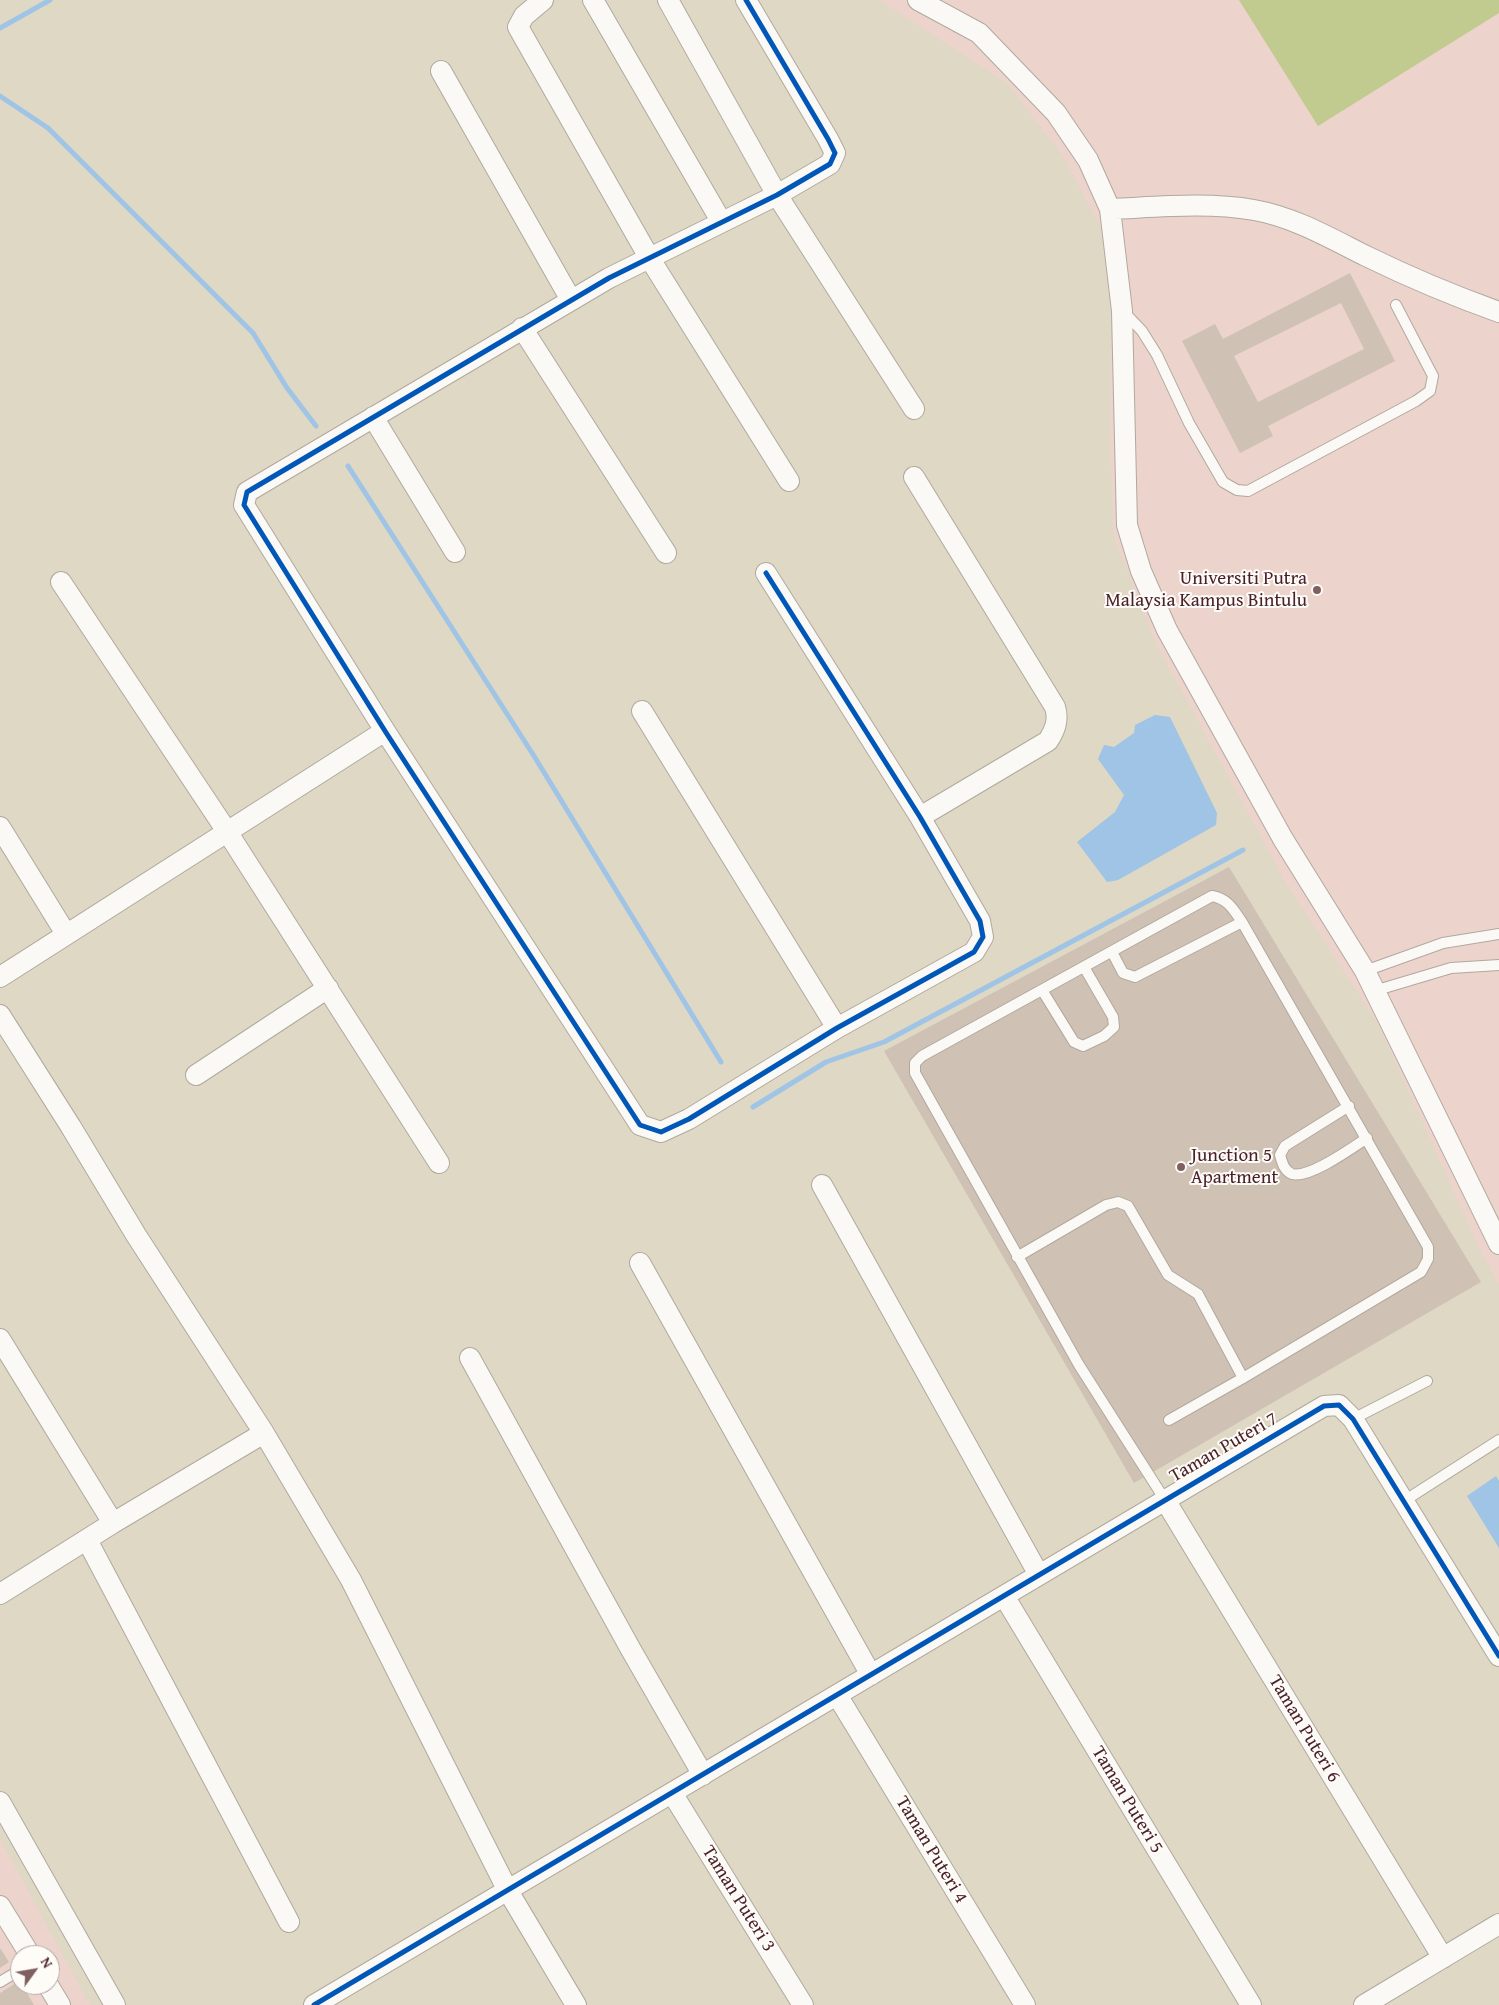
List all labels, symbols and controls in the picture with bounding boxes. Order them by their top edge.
place label: Universiti Putra Malaysia Kampus Bintulu [1105,568,1307,612]
marker: Universiti Putra Malaysia Kampus Bintulu [1311,584,1323,596]
place label: Junction 5 Apartment [1191,1145,1278,1189]
marker: Junction 5 Apartment [1175,1161,1187,1173]
street label: Taman Puteri 7 [1166,1408,1282,1488]
street label: Taman Puteri 6 [1263,1671,1345,1787]
street label: Taman Puteri 5 [1086,1742,1168,1858]
street label: Taman Puteri 4 [890,1792,972,1908]
street label: Taman Puteri 3 [696,1842,780,1956]
north arrow [10,1945,60,1995]
text: N [36,1953,58,1972]

